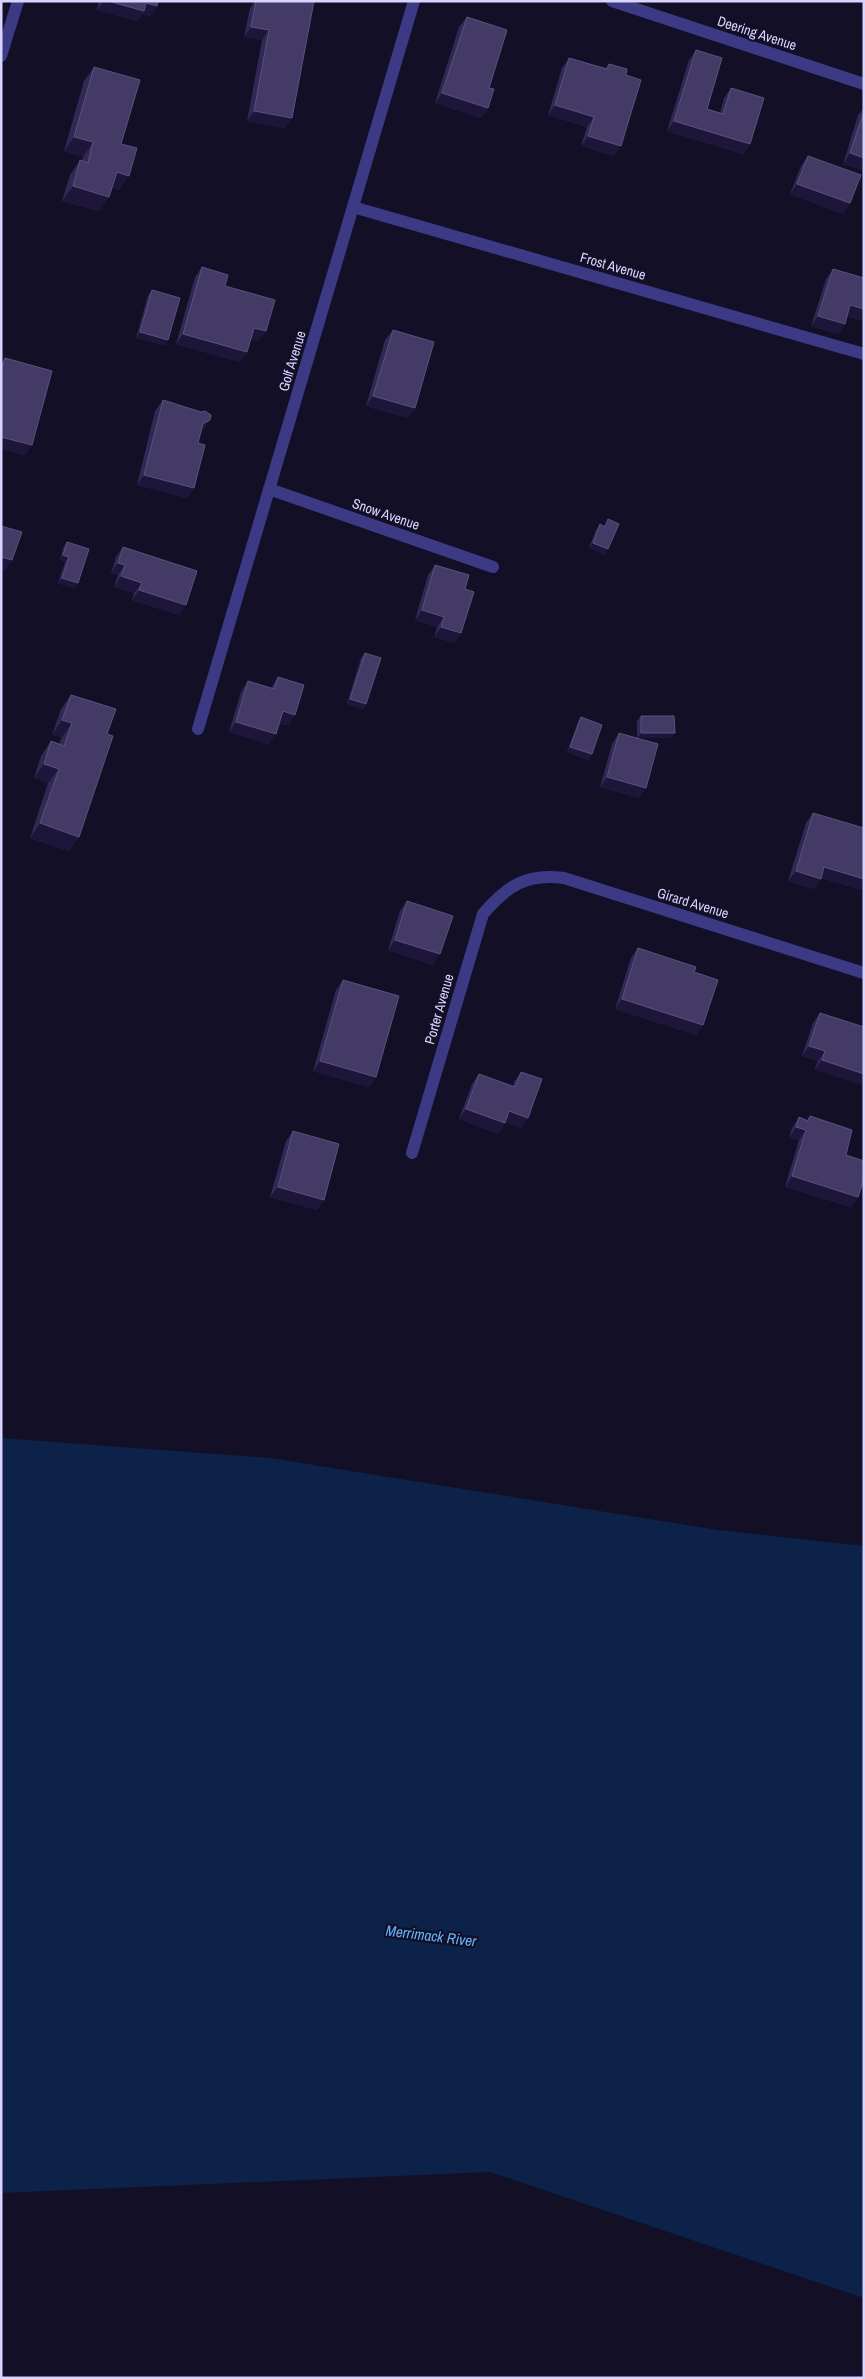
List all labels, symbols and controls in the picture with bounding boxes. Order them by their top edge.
street label: Deering Avenue [715,12,799,54]
street label: Frost Avenue [578,248,648,284]
street label: Golf Avenue [274,329,310,393]
street label: Snow Avenue [350,494,422,534]
street label: Girard Avenue [655,884,731,922]
street label: Porter Avenue [420,972,458,1046]
water label: Merrimack River [385,1920,478,1952]

